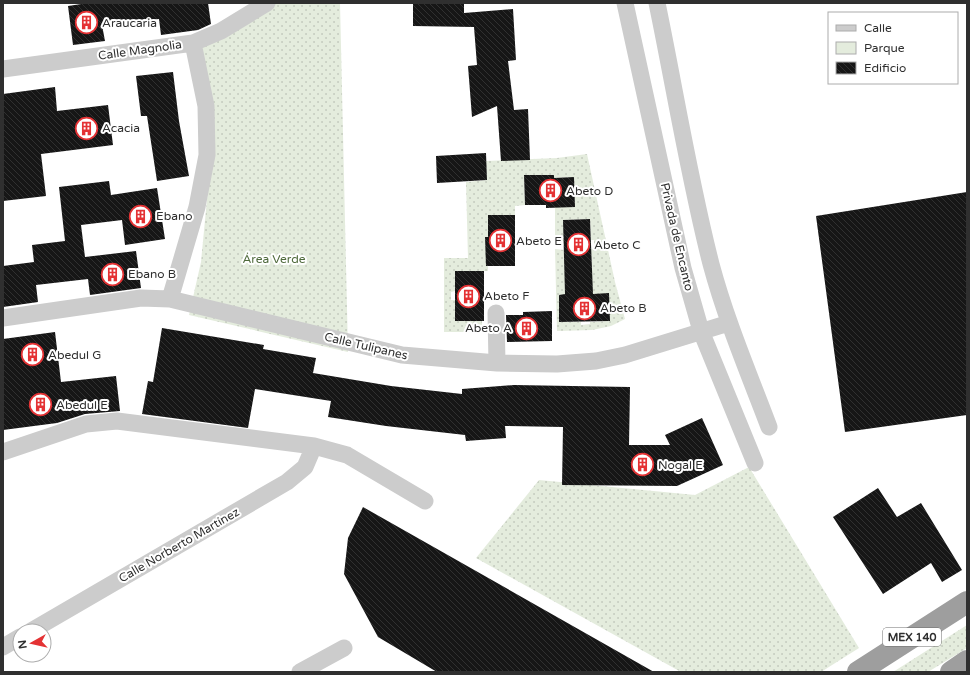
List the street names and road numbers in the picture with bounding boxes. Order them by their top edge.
street label: Calle Magnolia [97,37,183,63]
street label: Privada de Encanto [658,182,696,292]
street label: Calle Tulipanes [323,330,409,362]
street label: Calle Norberto Martínez [116,505,242,585]
road number: MEX 140 [883,628,941,646]

